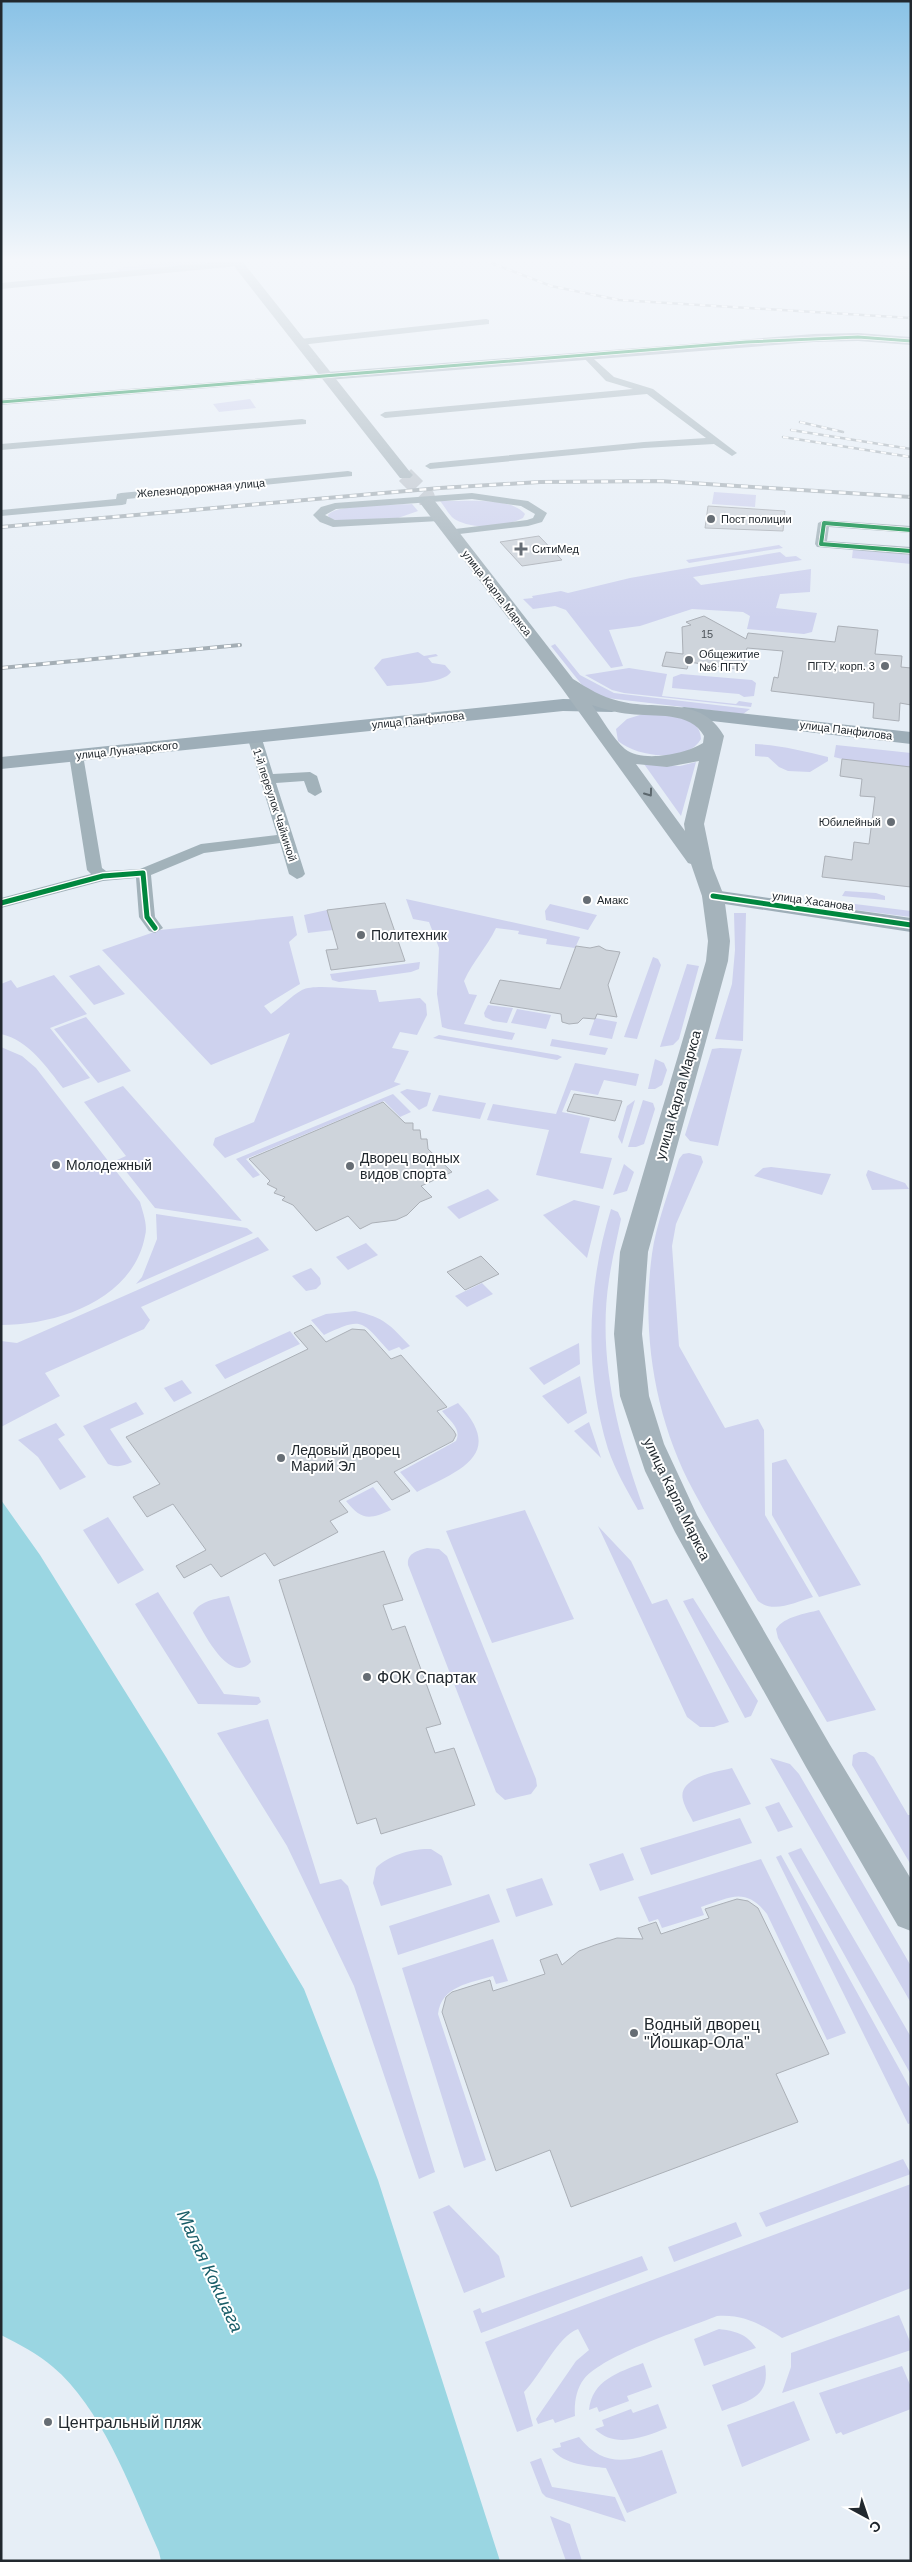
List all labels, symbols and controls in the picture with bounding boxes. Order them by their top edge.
street label: Железнодорожная улица [136,476,266,500]
marker: Пост полиции [705,513,717,525]
place label: Пост полиции [721,513,792,525]
marker: СитиМед [514,542,528,556]
place label: СитиМед [532,543,579,555]
street label: улица Карла Маркса [460,548,535,639]
house number: 15 [701,628,713,640]
place label: Общежитие №6 ПГТУ [699,648,760,673]
marker: Общежитие №6 ПГТУ [683,654,695,666]
place label: ПГТУ, корп. 3 [807,660,875,672]
marker: ПГТУ, корп. 3 [879,660,891,672]
street label: улица Панфилова [371,709,466,731]
street label: улица Панфилова [799,718,894,742]
street label: улица Луначарского [75,739,179,761]
street label: 1-й переулок Чайкиной [251,747,299,863]
one-way arrow [643,787,652,797]
place label: Юбилейный [819,816,881,828]
marker: Юбилейный [885,816,897,828]
street label: улица Хасанова [771,889,856,913]
marker: Амакс [581,894,593,906]
place label: Амакс [597,894,629,906]
place label: Политехник [371,927,448,943]
marker: Политехник [355,929,367,941]
street label: улица Карла Маркса [652,1028,704,1162]
place label: Дворец водных видов спорта [360,1150,460,1182]
place label: Молодежный [66,1157,152,1173]
marker: Молодежный [50,1159,62,1171]
marker: Дворец водных видов спорта [344,1160,356,1172]
street label: улица Карла Маркса [640,1435,714,1563]
place label: Ледовый дворец Марий Эл [291,1442,400,1474]
marker: Ледовый дворец Марий Эл [275,1452,287,1464]
place label: ФОК Спартак [377,1669,477,1686]
marker: ФОК Спартак [361,1671,373,1683]
place label: Водный дворец "Йошкар-Ола" [644,2016,760,2051]
marker: Водный дворец "Йошкар-Ола" [628,2027,640,2039]
water label: Малая Кокшага [173,2207,247,2335]
place label: Центральный пляж [58,2414,202,2431]
marker: Центральный пляж [42,2416,54,2428]
north arrow [842,2492,892,2542]
text: С [866,2518,884,2536]

